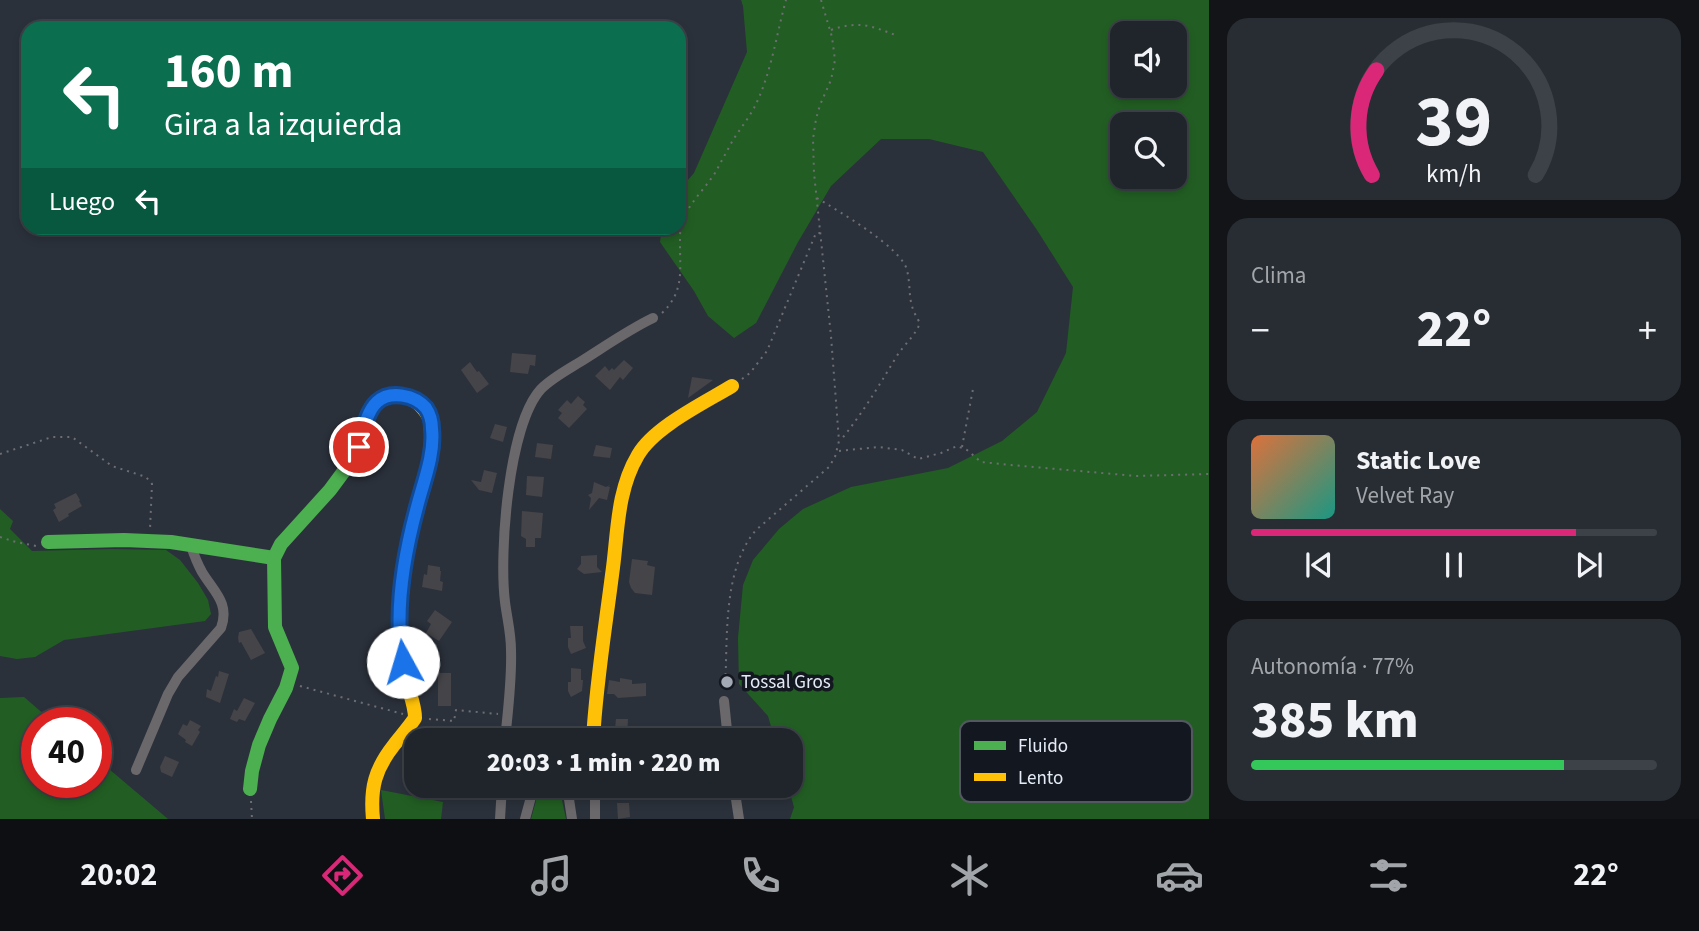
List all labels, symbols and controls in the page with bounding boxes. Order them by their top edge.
map controls [1110,21,1187,189]
button: sound [1110,21,1187,98]
text: 160 m [164,37,293,107]
icon: left [49,49,140,140]
text: 39 [1416,71,1492,175]
text: Gira a la izquierda [164,102,402,148]
button: search [1110,112,1187,189]
text: km/h [1426,156,1482,192]
icon: left [129,182,167,220]
text: Luego [49,183,115,220]
text: Clima [1251,259,1306,292]
text: 22° [1417,293,1491,367]
text: − [1251,304,1270,358]
text: + [1638,304,1657,358]
pin [329,417,389,477]
icon: arrive [340,428,378,466]
text: Static Love [1356,442,1481,479]
text: Velvet Ray [1356,479,1454,512]
icon: previous [1300,546,1338,584]
icon: pause [1435,546,1473,584]
icon: next [1570,546,1608,584]
position arrow [366,625,440,699]
text: Autonomía · 77% [1251,650,1414,683]
place label: Tossal Gros [741,669,831,696]
marker: Tossal Gros [719,674,735,690]
text: 385 km [1251,684,1419,758]
speed limit sign: 40 [21,707,112,798]
legend [960,721,1192,802]
text: Fluido [1018,733,1068,760]
text: 20:03 · 1 min · 220 m [487,744,720,781]
text: Lento [1018,765,1063,792]
icon: directions [318,851,367,900]
icon: music [527,851,576,900]
icon: phone [736,851,785,900]
icon: climate [945,851,994,900]
icon: car [1155,851,1204,900]
icon: filters [1364,851,1413,900]
text: 20:02 [80,852,157,898]
text: 22° [1573,852,1619,898]

